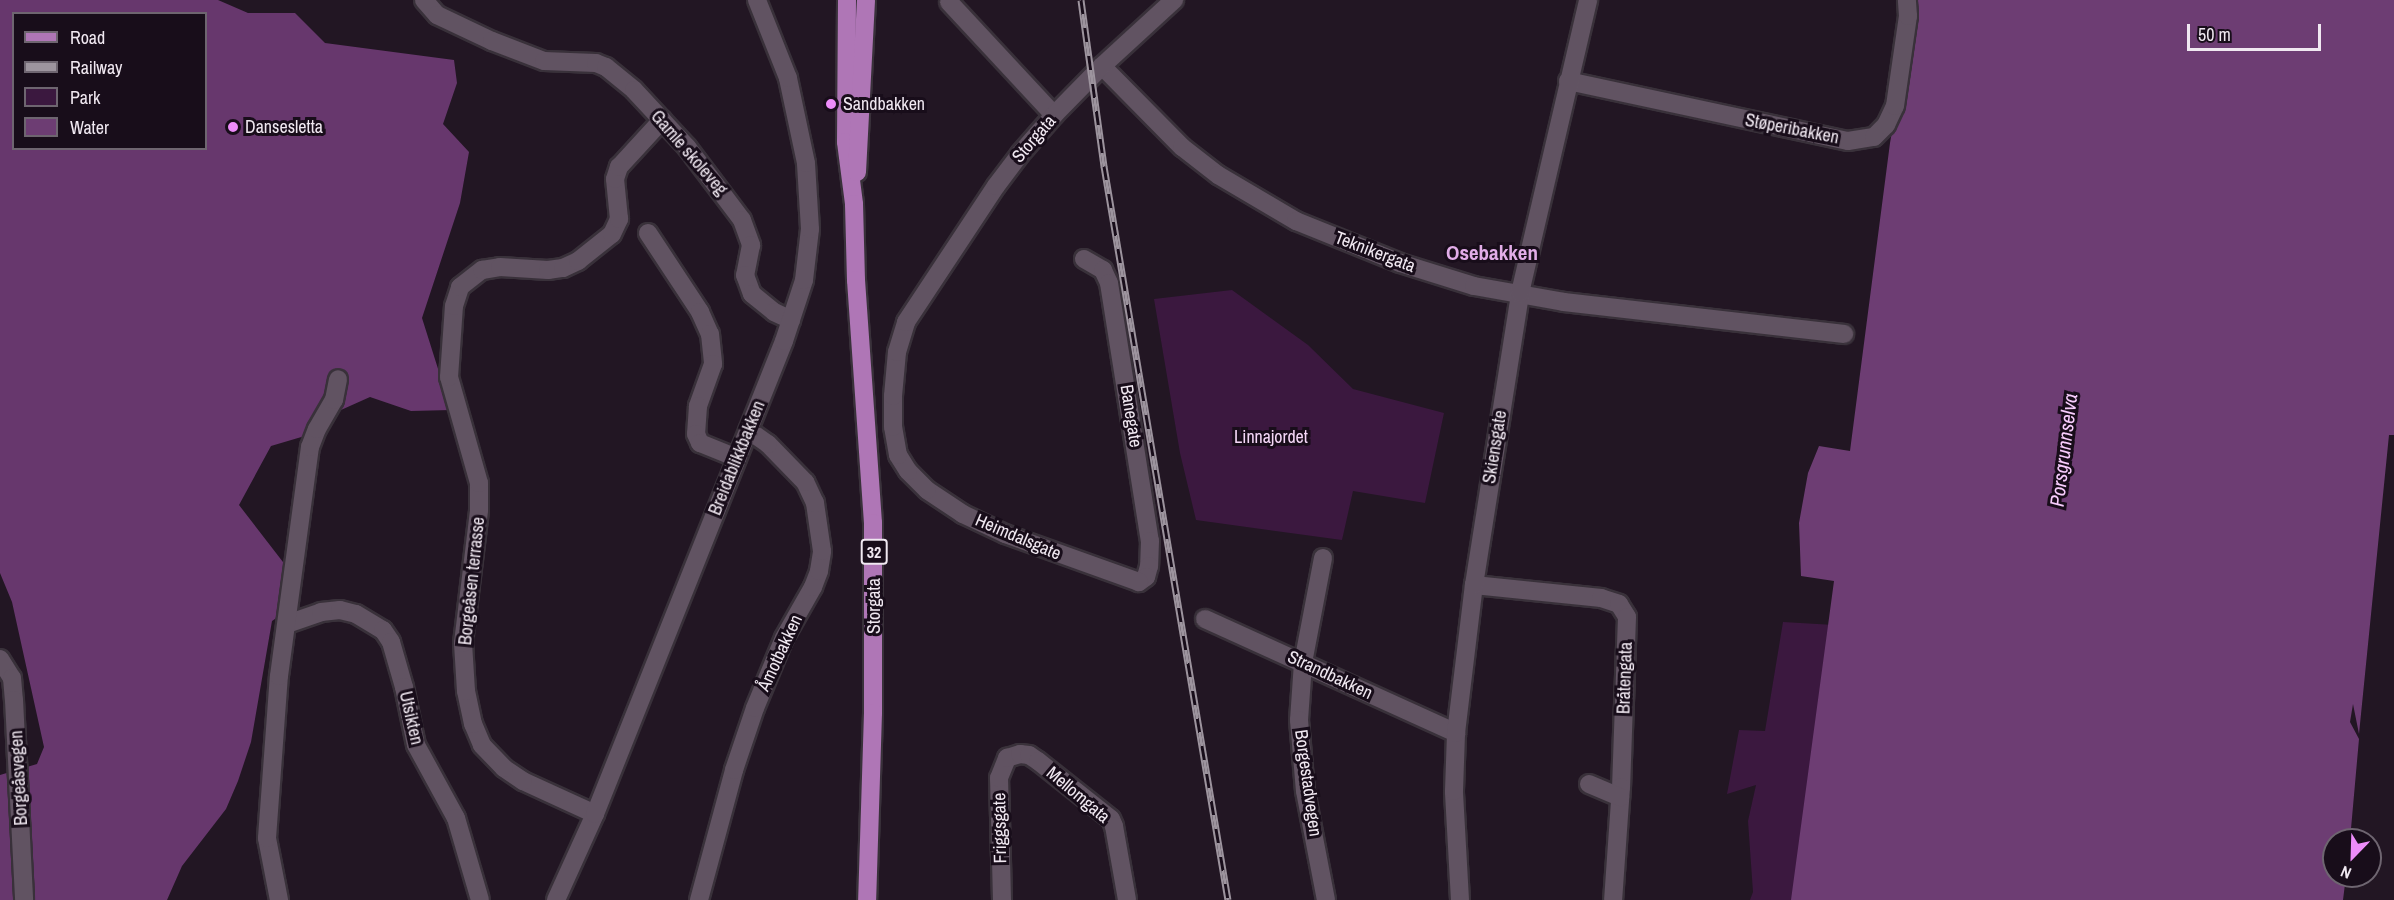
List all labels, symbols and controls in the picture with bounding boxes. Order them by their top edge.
legend [12,12,207,150]
scale bar [2190,12,2324,50]
text: 50 m [2198,22,2231,47]
text: Road [70,25,105,50]
text: Railway [70,55,123,80]
text: Park [70,85,100,110]
place label: Sandbakken [843,93,925,115]
marker: Sandbakken [824,97,838,111]
street label: Gamle skoleveg [646,106,732,200]
street label: Støperibakken [1743,109,1841,149]
street label: Storgata [1008,111,1060,167]
text: Water [70,115,109,140]
place label: Dansesletta [245,116,323,138]
marker: Dansesletta [226,120,240,134]
street label: Teknikergata [1332,227,1418,277]
district label: Osebakken [1446,240,1538,266]
street label: Banegate [1115,383,1147,449]
water label: Porsgrunnselva [2044,392,2082,508]
street label: Breidablikkbakken [704,398,770,518]
street label: Skiensgate [1479,409,1511,485]
park label: Linnajordet [1234,426,1308,448]
street label: Heimdalsgate [972,509,1064,565]
street label: Borgeåsen terrasse [455,516,489,646]
road number: 32 [860,539,888,565]
street label: Storgata [863,578,885,634]
street label: Åmotbakken [753,611,807,695]
street label: Bråtengata [1613,642,1637,714]
street label: Strandbakken [1284,646,1376,704]
street label: Utsikten [394,689,428,747]
street label: Borgestadvegen [1290,728,1326,838]
street label: Borgeåsvegen [6,730,32,826]
street label: Mellomgata [1042,762,1114,828]
street label: Friggsgate [989,793,1011,863]
north arrow [2322,828,2382,888]
text: N [2337,861,2354,885]

